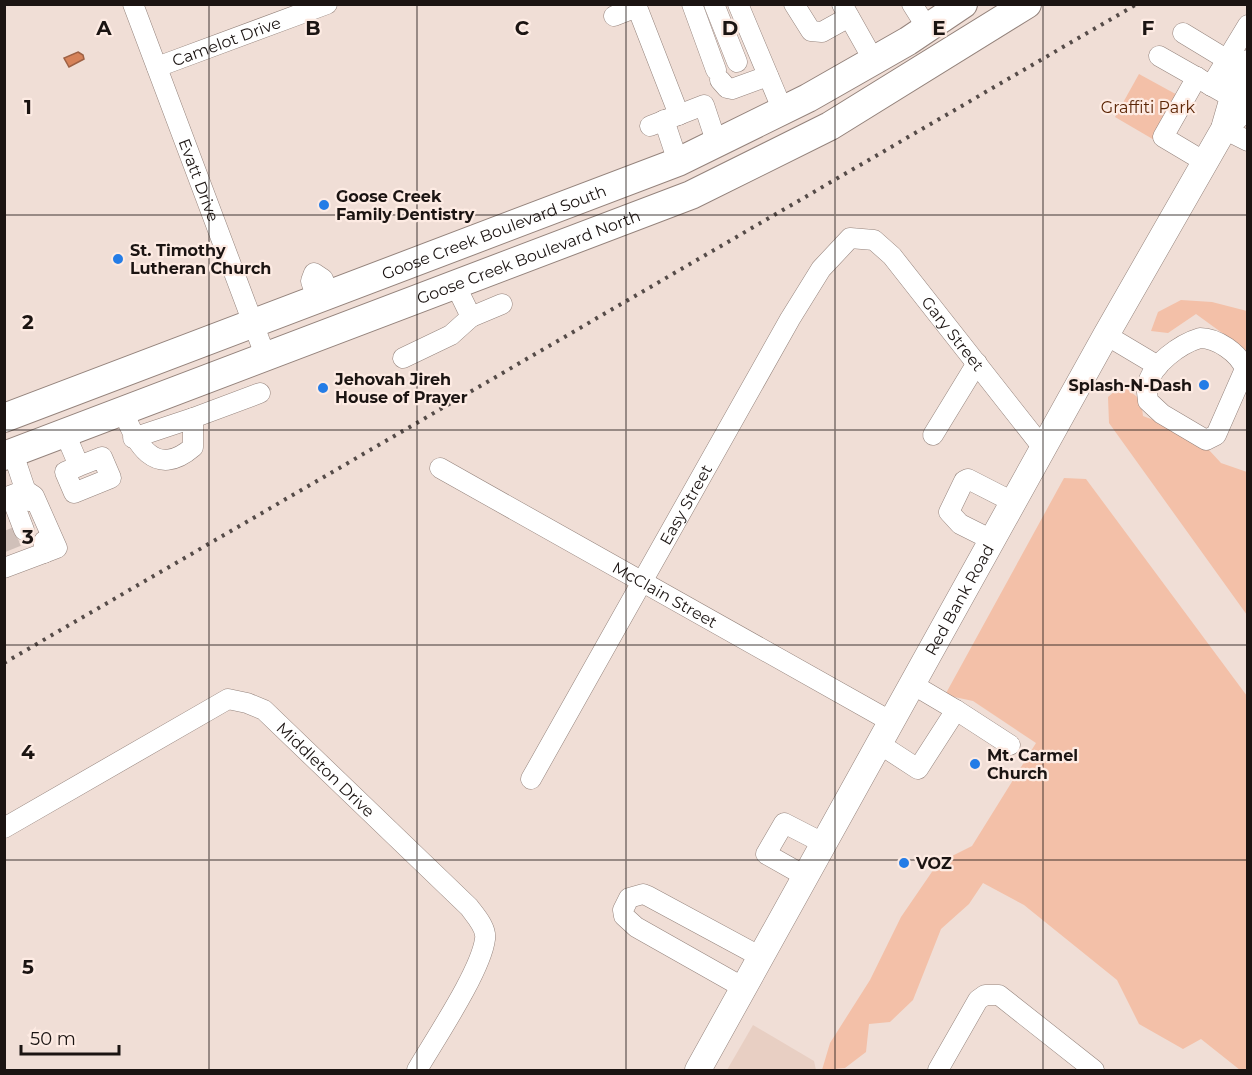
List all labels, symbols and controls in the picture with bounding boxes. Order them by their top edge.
street label: Camelot Drive [170,13,283,71]
text: A [95,16,112,40]
text: B [305,16,321,40]
text: C [515,16,530,40]
text: D [722,16,738,40]
text: E [932,16,946,40]
text: F [1142,16,1155,40]
text: 1 [24,95,32,119]
park label: Graffiti Park [1101,98,1196,117]
street label: Evatt Drive [174,136,223,224]
street label: Goose Creek Boulevard South [379,181,609,284]
place label: Goose Creek Family Dentistry [336,187,475,224]
marker: Goose Creek Family Dentistry [317,198,331,212]
street label: Goose Creek Boulevard North [414,206,643,308]
place label: St. Timothy Lutheran Church [130,241,271,278]
marker: St. Timothy Lutheran Church [111,252,125,266]
street label: Gary Street [917,293,988,375]
text: 2 [22,310,34,334]
place label: Jehovah Jireh House of Prayer [334,370,468,407]
place label: Splash-N-Dash [1069,376,1192,395]
marker: Splash-N-Dash [1197,378,1211,392]
marker: Jehovah Jireh House of Prayer [316,381,330,395]
street label: Easy Street [656,461,716,548]
text: 3 [21,525,34,549]
street label: Red Bank Road [921,541,998,659]
street label: McClain Street [609,558,721,632]
street label: Middleton Drive [273,718,378,821]
text: 4 [21,740,35,764]
place label: Mt. Carmel Church [987,746,1078,783]
marker: Mt. Carmel Church [968,757,982,771]
place label: VOZ [915,854,952,873]
marker: VOZ [897,856,911,870]
text: 5 [22,955,34,979]
scale bar [21,1018,118,1056]
text: 50 m [30,1028,76,1050]

